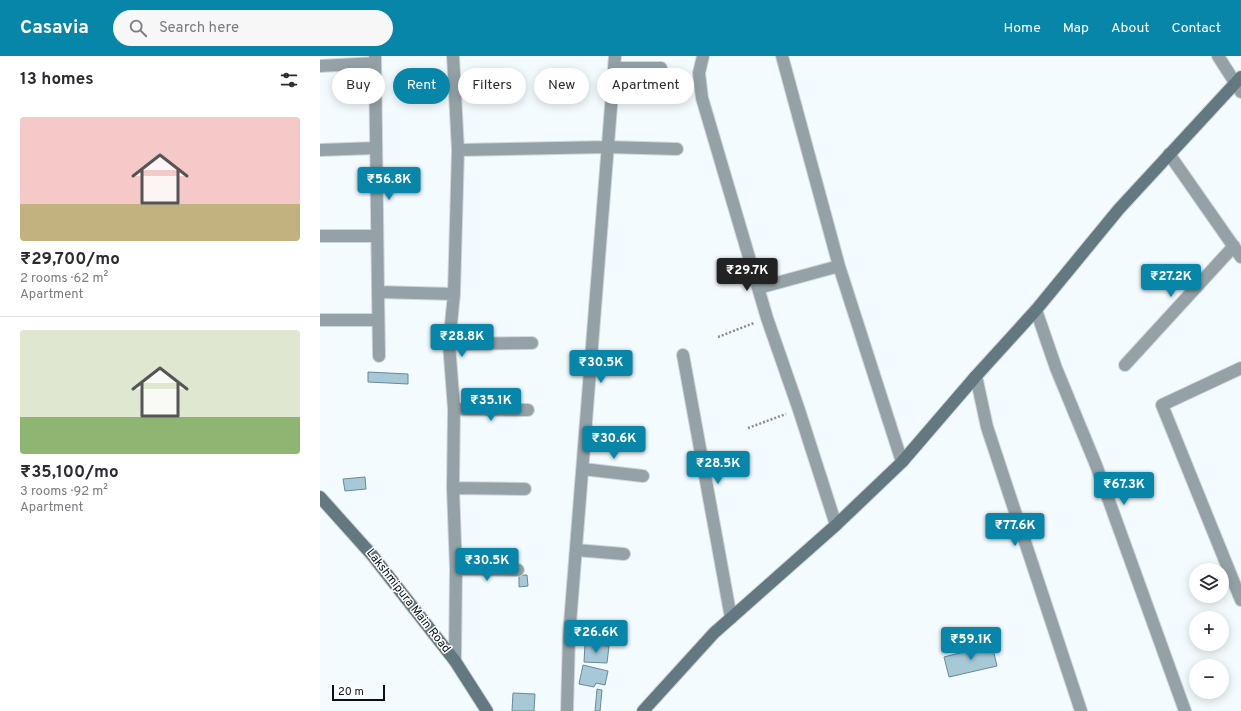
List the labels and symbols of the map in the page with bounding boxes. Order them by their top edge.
pin: ₹56.8K [356,167,422,201]
pin: ₹29.7K [714,258,780,292]
pin: ₹27.2K [1138,264,1204,298]
pin: ₹28.8K [429,324,495,358]
pin: ₹30.5K [568,350,634,384]
pin: ₹35.1K [458,388,524,422]
pin: ₹30.6K [581,426,647,460]
pin: ₹28.5K [685,451,751,485]
pin: ₹67.3K [1091,472,1157,506]
pin: ₹77.6K [982,513,1048,547]
street label: Lakshmipura Main Road [362,546,454,656]
pin: ₹30.5K [454,548,520,582]
pin: ₹26.6K [563,620,629,654]
pin: ₹59.1K [938,627,1004,661]
scale bar [332,683,385,702]

